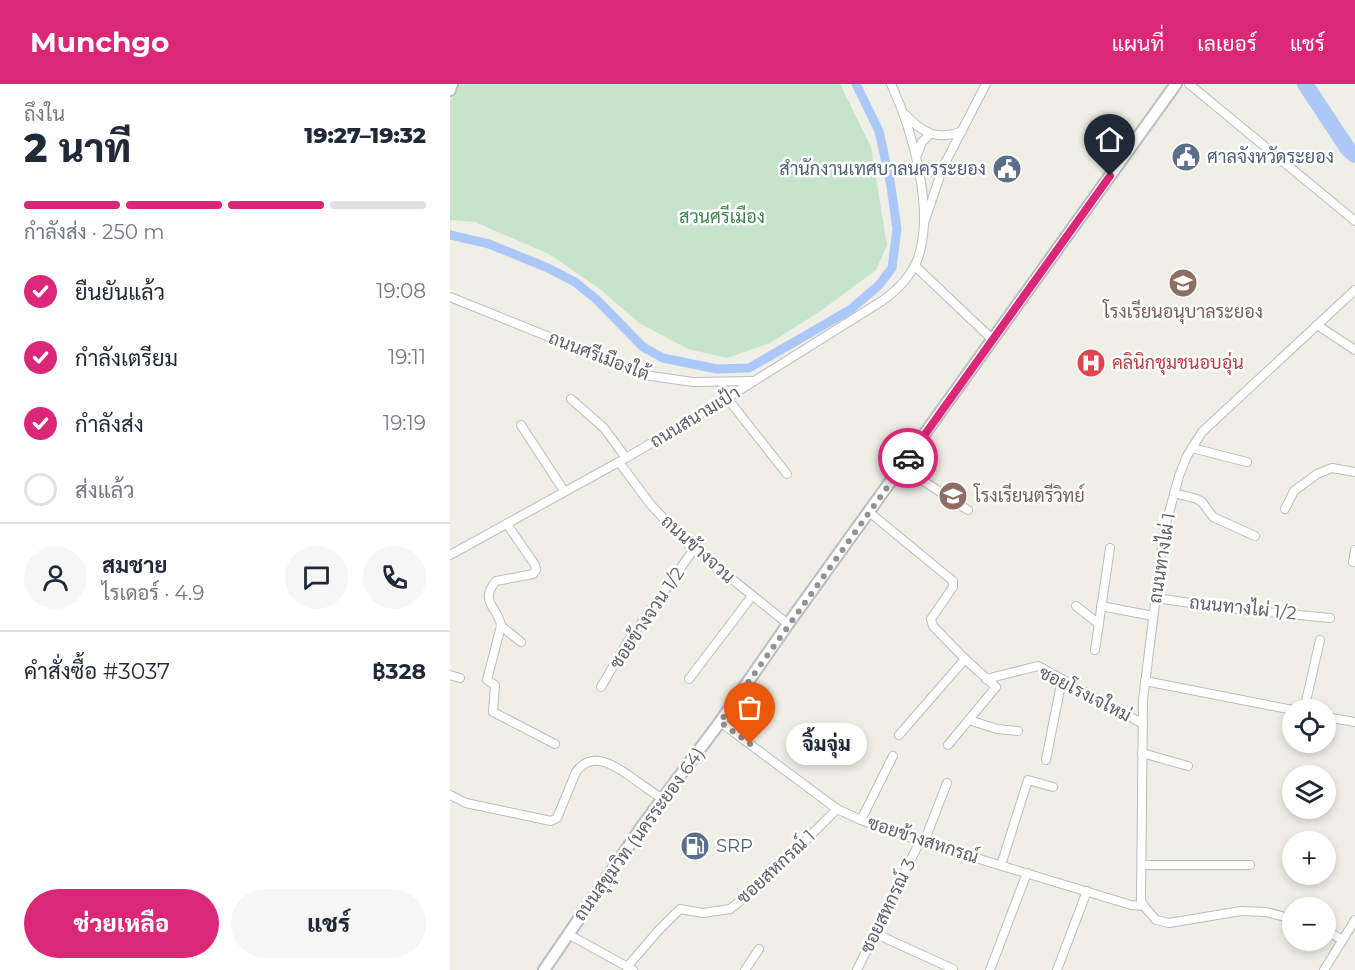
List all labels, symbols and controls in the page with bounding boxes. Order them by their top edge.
text: Munchgo [30,25,169,59]
text: แผนที่ [1112,31,1164,56]
text: เลเยอร์ [1197,31,1257,56]
text: แชร์ [1290,31,1325,56]
text: ถึงใน [24,102,65,126]
pin [1084,114,1135,176]
text: 19:27–19:32 [304,122,426,149]
icon: home [1093,123,1126,156]
text: 2 นาที [24,124,131,172]
public building icon: ศาลจังหวัดระยอง [1170,141,1202,173]
place label: ศาลจังหวัดระยอง [1207,146,1334,168]
public building icon: สำนักงานเทศบาลนครระยอง [991,153,1023,185]
place label: สำนักงานเทศบาลนครระยอง [779,158,986,180]
park label: สวนศรีเมือง [679,204,765,228]
text: กำลังส่ง · 250 m [24,220,164,244]
school or university icon: โรงเรียนอนุบาลระยอง [1167,267,1199,299]
icon: check [24,275,57,308]
text: ยืนยันแล้ว [75,279,165,306]
text: 19:08 [376,279,426,303]
place label: โรงเรียนอนุบาลระยอง [1102,299,1263,324]
street label: ถนนศรีเมืองใต้ [546,325,654,386]
icon: check [24,341,57,374]
text: กำลังเตรียม [75,345,178,372]
text: 19:11 [388,345,426,369]
hospital icon: คลินิกชุมชนอบอุ่น [1075,347,1107,379]
place label: คลินิกชุมชนอบอุ่น [1112,351,1244,375]
street label: ถนนสนามเป้า [646,382,744,452]
icon: check [24,407,57,440]
text: กำลังส่ง [75,411,144,438]
text: 19:19 [383,411,426,435]
courier [878,428,938,488]
icon: car [892,442,925,475]
text: ส่งแล้ว [75,477,135,504]
school or university icon: โรงเรียนตรีวิทย์ [937,480,969,512]
place label: โรงเรียนตรีวิทย์ [973,483,1085,507]
street label: ถนนข้างจวน [657,509,740,588]
street label: ถนนทางไผ่ 1 [1142,511,1180,605]
button: person [24,546,87,609]
button: chat [285,546,348,609]
button: phone [363,546,426,609]
text: สมชาย [102,552,168,579]
street label: ซอยข้างจวน 1/2 [604,562,689,673]
text: ไรเดอร์ · 4.9 [102,581,205,605]
street label: ถนนทางไผ่ 1/2 [1188,589,1298,625]
text: คำสั่งซื้อ #3037 [24,658,170,685]
text: ฿328 [372,658,426,685]
street label: ซอยโรงเจใหม่ [1035,660,1136,727]
pin [724,682,775,744]
icon: bag [733,691,766,724]
map controls [1282,699,1336,951]
button: locate [1282,699,1336,753]
callout: จิ้มจุ่ม [786,723,867,765]
text: จิ้มจุ่ม [802,732,851,756]
street label: ถนนสุขุมวิท (นครระยอง 64) [569,743,710,926]
button: layers [1282,765,1336,819]
street label: ซอยข้างสหกรณ์ [865,810,982,868]
street label: ซอยสหกรณ์ 1 [731,824,820,909]
fuel station icon: SRP [679,830,711,862]
button: + [1282,831,1336,885]
place label: SRP [716,835,753,857]
street label: ซอยสหกรณ์ 3 [854,854,920,957]
button: ช่วยเหลือ [24,889,219,958]
button: แชร์ [231,889,426,958]
button: − [1282,897,1336,951]

